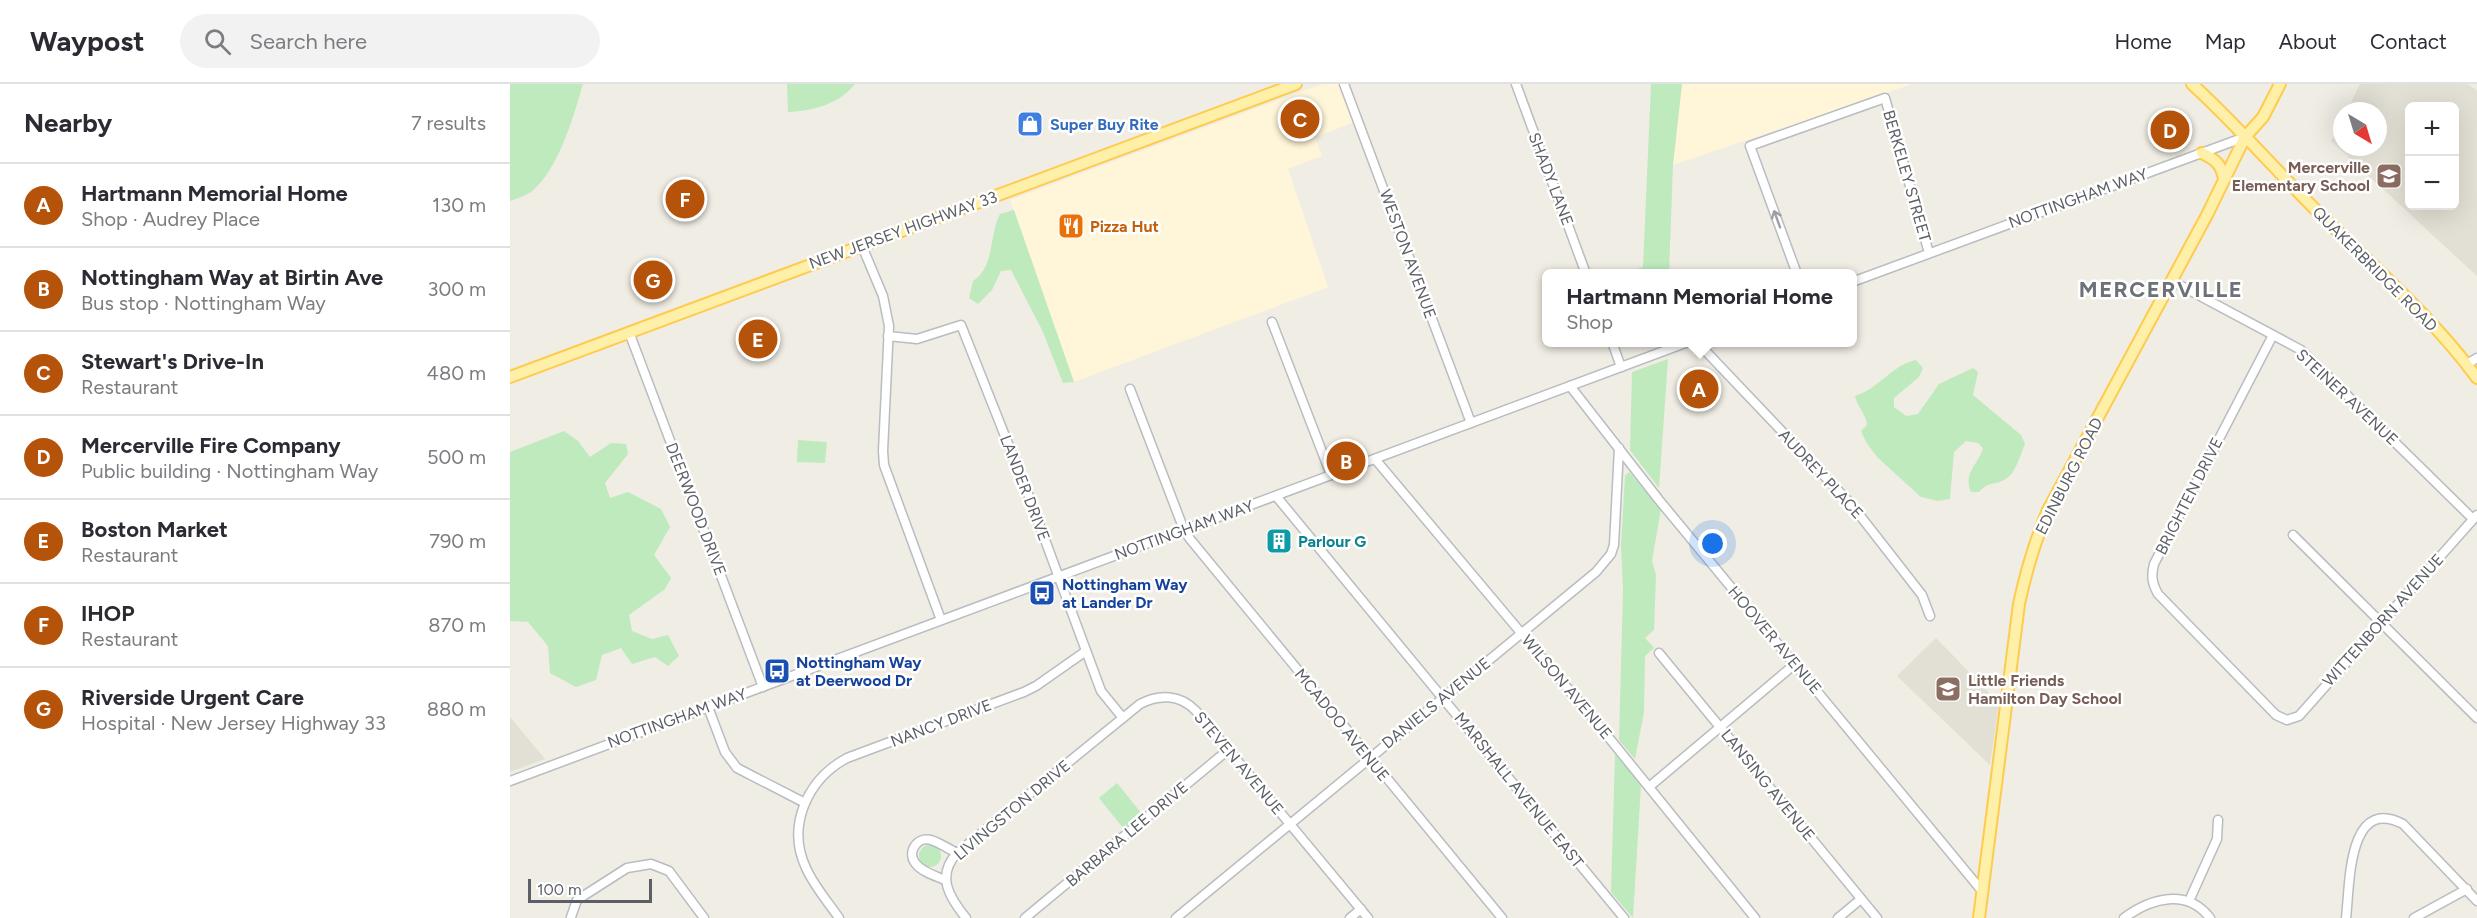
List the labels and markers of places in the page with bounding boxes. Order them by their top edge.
pin: C [1280,96,1320,141]
pin: D [2150,108,2190,152]
shop icon: Super Buy Rite [1015,109,1045,139]
place label: Super Buy Rite [1050,115,1159,134]
place label: Mercerville Elementary School [2232,158,2370,195]
school or university icon: Mercerville Elementary School [2374,161,2404,191]
pin: F [666,176,705,222]
restaurant icon: Pizza Hut [1056,211,1086,241]
place label: Pizza Hut [1090,217,1159,236]
pin: G [634,258,672,302]
pin: E [738,316,778,362]
pin: A [1680,366,1718,412]
pin: B [1326,438,1366,484]
building icon: Parlour G [1264,526,1294,556]
place label: Parlour G [1298,532,1366,551]
place label: Nottingham Way at Lander Dr [1062,575,1188,612]
bus stop icon: Nottingham Way at Lander Dr [1027,578,1057,608]
place label: Nottingham Way at Deerwood Dr [796,653,922,690]
bus stop icon: Nottingham Way at Deerwood Dr [762,656,792,686]
place label: Little Friends Hamilton Day School [1968,671,2122,708]
school or university icon: Little Friends Hamilton Day School [1933,674,1963,704]

